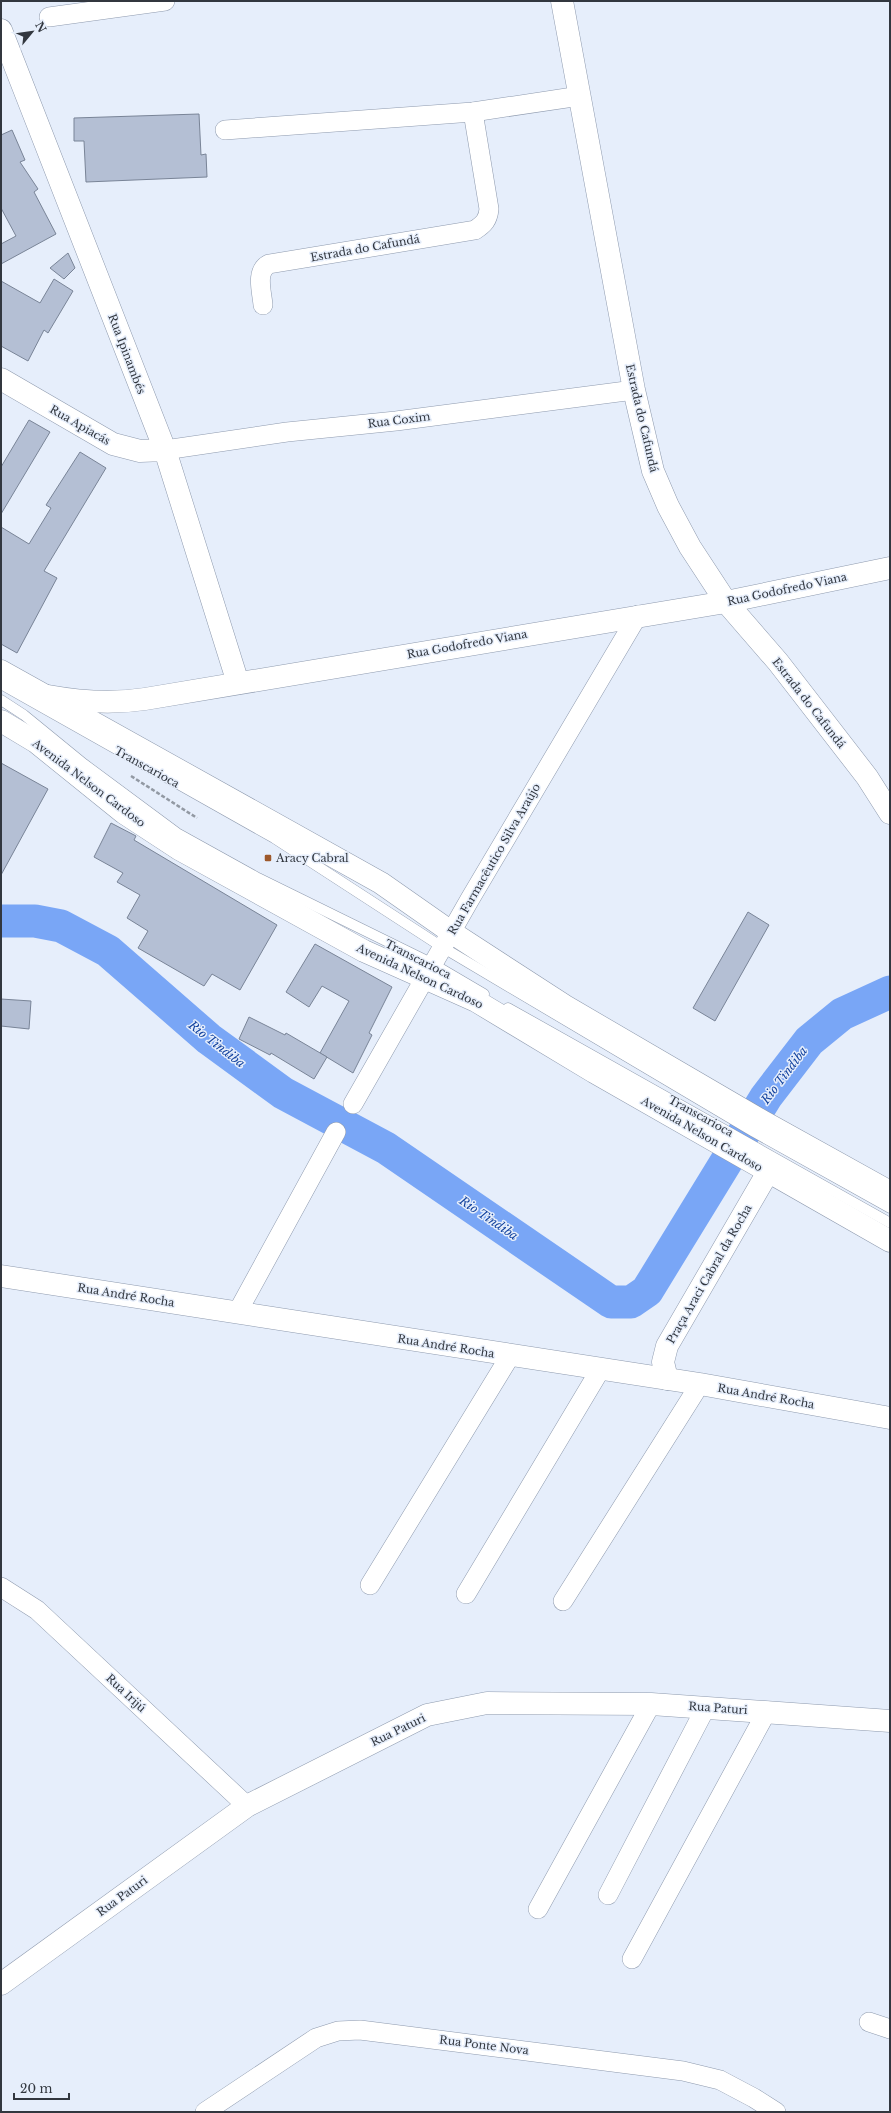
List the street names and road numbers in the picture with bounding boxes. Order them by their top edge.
street label: Estrada do Cafundá [309,231,422,265]
street label: Rua Ipinambés [105,312,149,396]
street label: Estrada do Cafundá [623,362,661,474]
street label: Rua Apiacás [47,402,113,448]
street label: Rua Coxim [367,409,431,431]
street label: Rua Godofredo Viana [726,569,849,609]
street label: Rua Godofredo Viana [406,626,529,661]
street label: Estrada do Cafundá [769,655,849,752]
street label: Avenida Nelson Cardoso [29,735,148,830]
street label: Transcarioca [112,743,183,791]
street label: Rua Farmacêutico Silva Araújo [445,781,543,937]
street label: Transcarioca [383,936,454,982]
street label: Avenida Nelson Cardoso [354,940,485,1011]
street label: Transcarioca [666,1092,737,1140]
street label: Avenida Nelson Cardoso [638,1093,765,1175]
street label: Praça Araci Cabral da Rocha [663,1201,755,1346]
street label: Rua André Rocha [76,1280,176,1310]
street label: Rua André Rocha [396,1331,496,1361]
street label: Rua André Rocha [716,1381,816,1412]
street label: Rua Irijú [103,1671,149,1715]
street label: Rua Paturi [688,1699,748,1717]
street label: Rua Paturi [368,1711,428,1749]
street label: Rua Paturi [94,1873,150,1919]
street label: Rua Ponte Nova [438,2033,530,2058]

